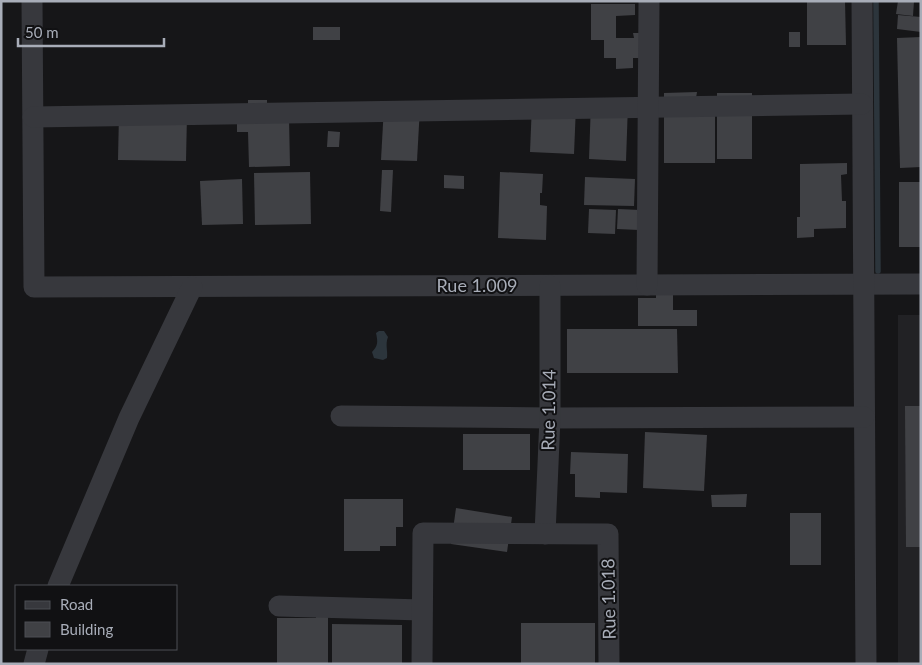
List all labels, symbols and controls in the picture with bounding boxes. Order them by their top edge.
scale bar [18,15,164,47]
text: 50 m [25,23,59,41]
street label: Rue 1.009 [436,274,518,296]
street label: Rue 1.014 [536,369,560,451]
street label: Rue 1.018 [596,558,620,640]
legend [15,585,178,650]
text: Road [60,595,93,613]
text: Building [60,620,113,638]

